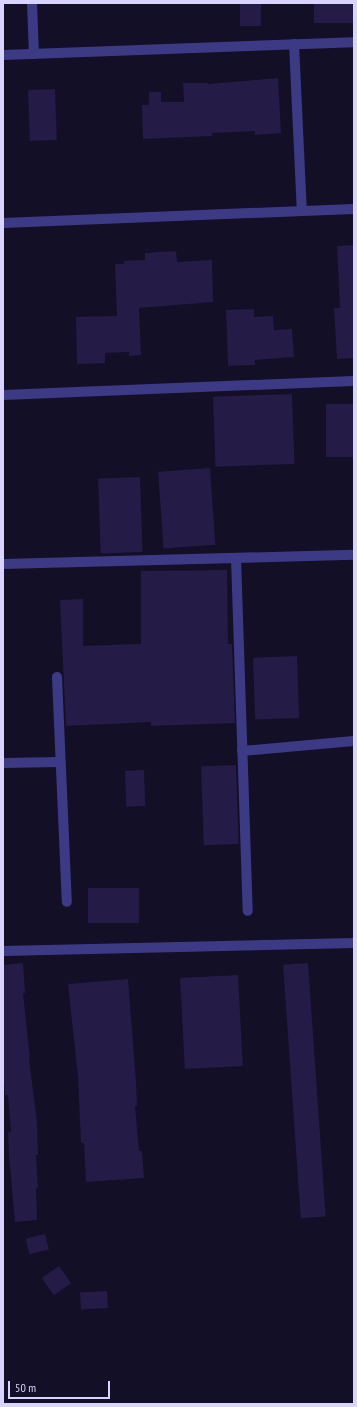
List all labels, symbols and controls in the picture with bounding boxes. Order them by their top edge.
scale bar [10,1373,112,1399]
text: 50 m [15,1380,36,1395]

